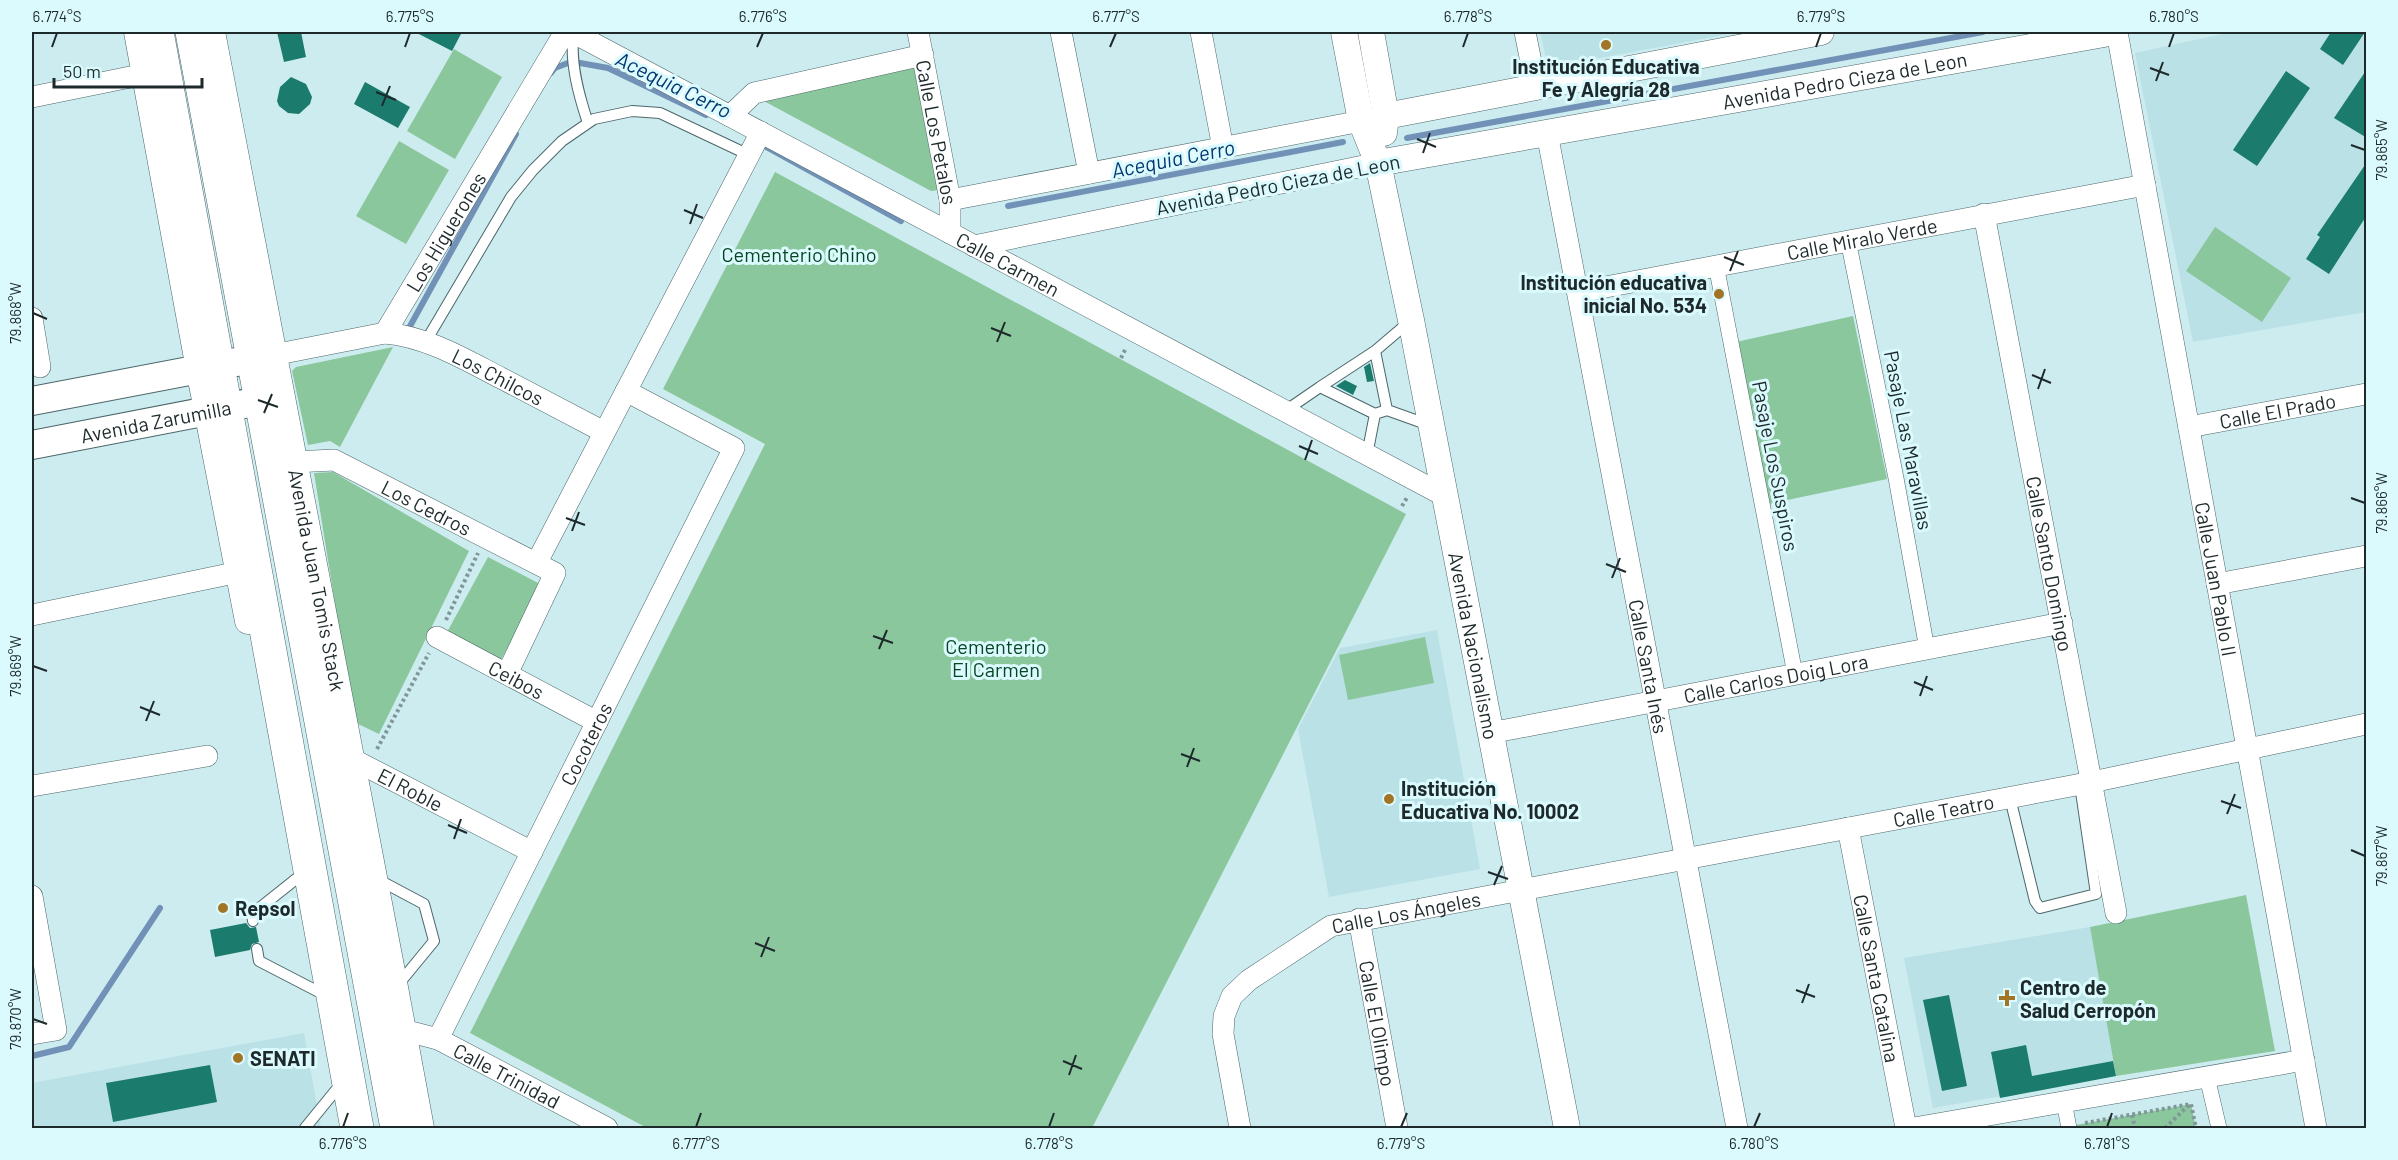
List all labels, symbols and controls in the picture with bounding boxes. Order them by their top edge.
text: 6.774°S [33,7,81,25]
text: 6.775°S [386,7,434,25]
text: 6.776°S [739,7,787,25]
text: 6.777°S [1092,7,1140,25]
text: 6.778°S [1444,7,1492,25]
text: 6.779°S [1797,7,1845,25]
text: 6.780°S [2149,7,2199,25]
marker: Institución Educativa Fe y Alegría 28 [1599,38,1613,52]
water label: Acequia Cerro [612,45,736,123]
street label: Avenida Pedro Cieza de Leon [1720,47,1969,114]
scale bar [54,51,202,89]
place label: Institución Educativa Fe y Alegría 28 [1512,54,1700,101]
street label: Calle Los Petalos [912,58,963,206]
text: 50 m [63,60,101,82]
text: 79.865°W [2372,119,2390,181]
water label: Acequia Cerro [1109,134,1237,182]
street label: Avenida Pedro Cieza de Leon [1154,149,1402,219]
street label: Los Higuerones [401,168,491,296]
street label: Calle Miralo Verde [1785,213,1939,264]
street label: Calle Carmen [952,227,1064,301]
park label: Cementerio Chino [721,242,877,266]
place label: Institución educativa inicial No. 534 [1520,270,1707,317]
text: 79.868°W [6,282,24,344]
marker: Institución educativa inicial No. 534 [1712,287,1726,301]
street label: Los Chilcos [448,343,548,410]
street label: Pasaje Las Maravillas [1880,348,1938,532]
street label: Pasaje Los Suspiros [1748,379,1804,553]
street label: Calle El Prado [2217,388,2338,433]
street label: Avenida Zarumilla [78,395,233,447]
street label: Avenida Juan Tomis Stack [284,467,350,693]
text: 79.866°W [2372,472,2390,534]
street label: Los Cedros [378,474,475,540]
street label: Calle Santo Domingo [2022,474,2078,653]
street label: Calle Juan Pablo II [2191,500,2242,658]
street label: Avenida Nacionalismo [1444,550,1504,741]
street label: Calle Santa Inés [1624,597,1673,736]
park label: Cementerio El Carmen [945,634,1047,681]
text: 79.869°W [6,635,24,697]
street label: Calle Carlos Doig Lora [1681,649,1870,708]
street label: Ceibos [485,655,548,704]
street label: Cocoteros [555,699,617,789]
street label: El Roble [374,763,447,816]
place label: Institución Educativa No. 10002 [1401,776,1579,823]
street label: Calle Teatro [1891,789,1996,831]
marker: Institución Educativa No. 10002 [1382,792,1396,806]
text: 79.867°W [2372,826,2390,886]
street label: Calle Los Ángeles [1330,886,1482,938]
street label: Calle Santa Catalina [1849,892,1905,1064]
place label: Repsol [235,896,295,920]
marker: Repsol [216,901,230,915]
street label: Calle El Olimpo [1355,958,1401,1088]
place label: Centro de Salud Cerropón [2020,975,2156,1022]
text: 79.870°W [6,988,24,1050]
marker: Centro de Salud Cerropón [1998,989,2016,1007]
street label: Calle Trinidad [450,1037,564,1113]
place label: SENATI [250,1046,316,1070]
marker: SENATI [231,1051,245,1065]
text: 6.776°S [319,1134,367,1152]
text: 6.777°S [672,1134,720,1152]
text: 6.778°S [1025,1134,1073,1152]
text: 6.779°S [1377,1134,1425,1152]
text: 6.780°S [1729,1134,1779,1152]
text: 6.781°S [2084,1134,2130,1152]

